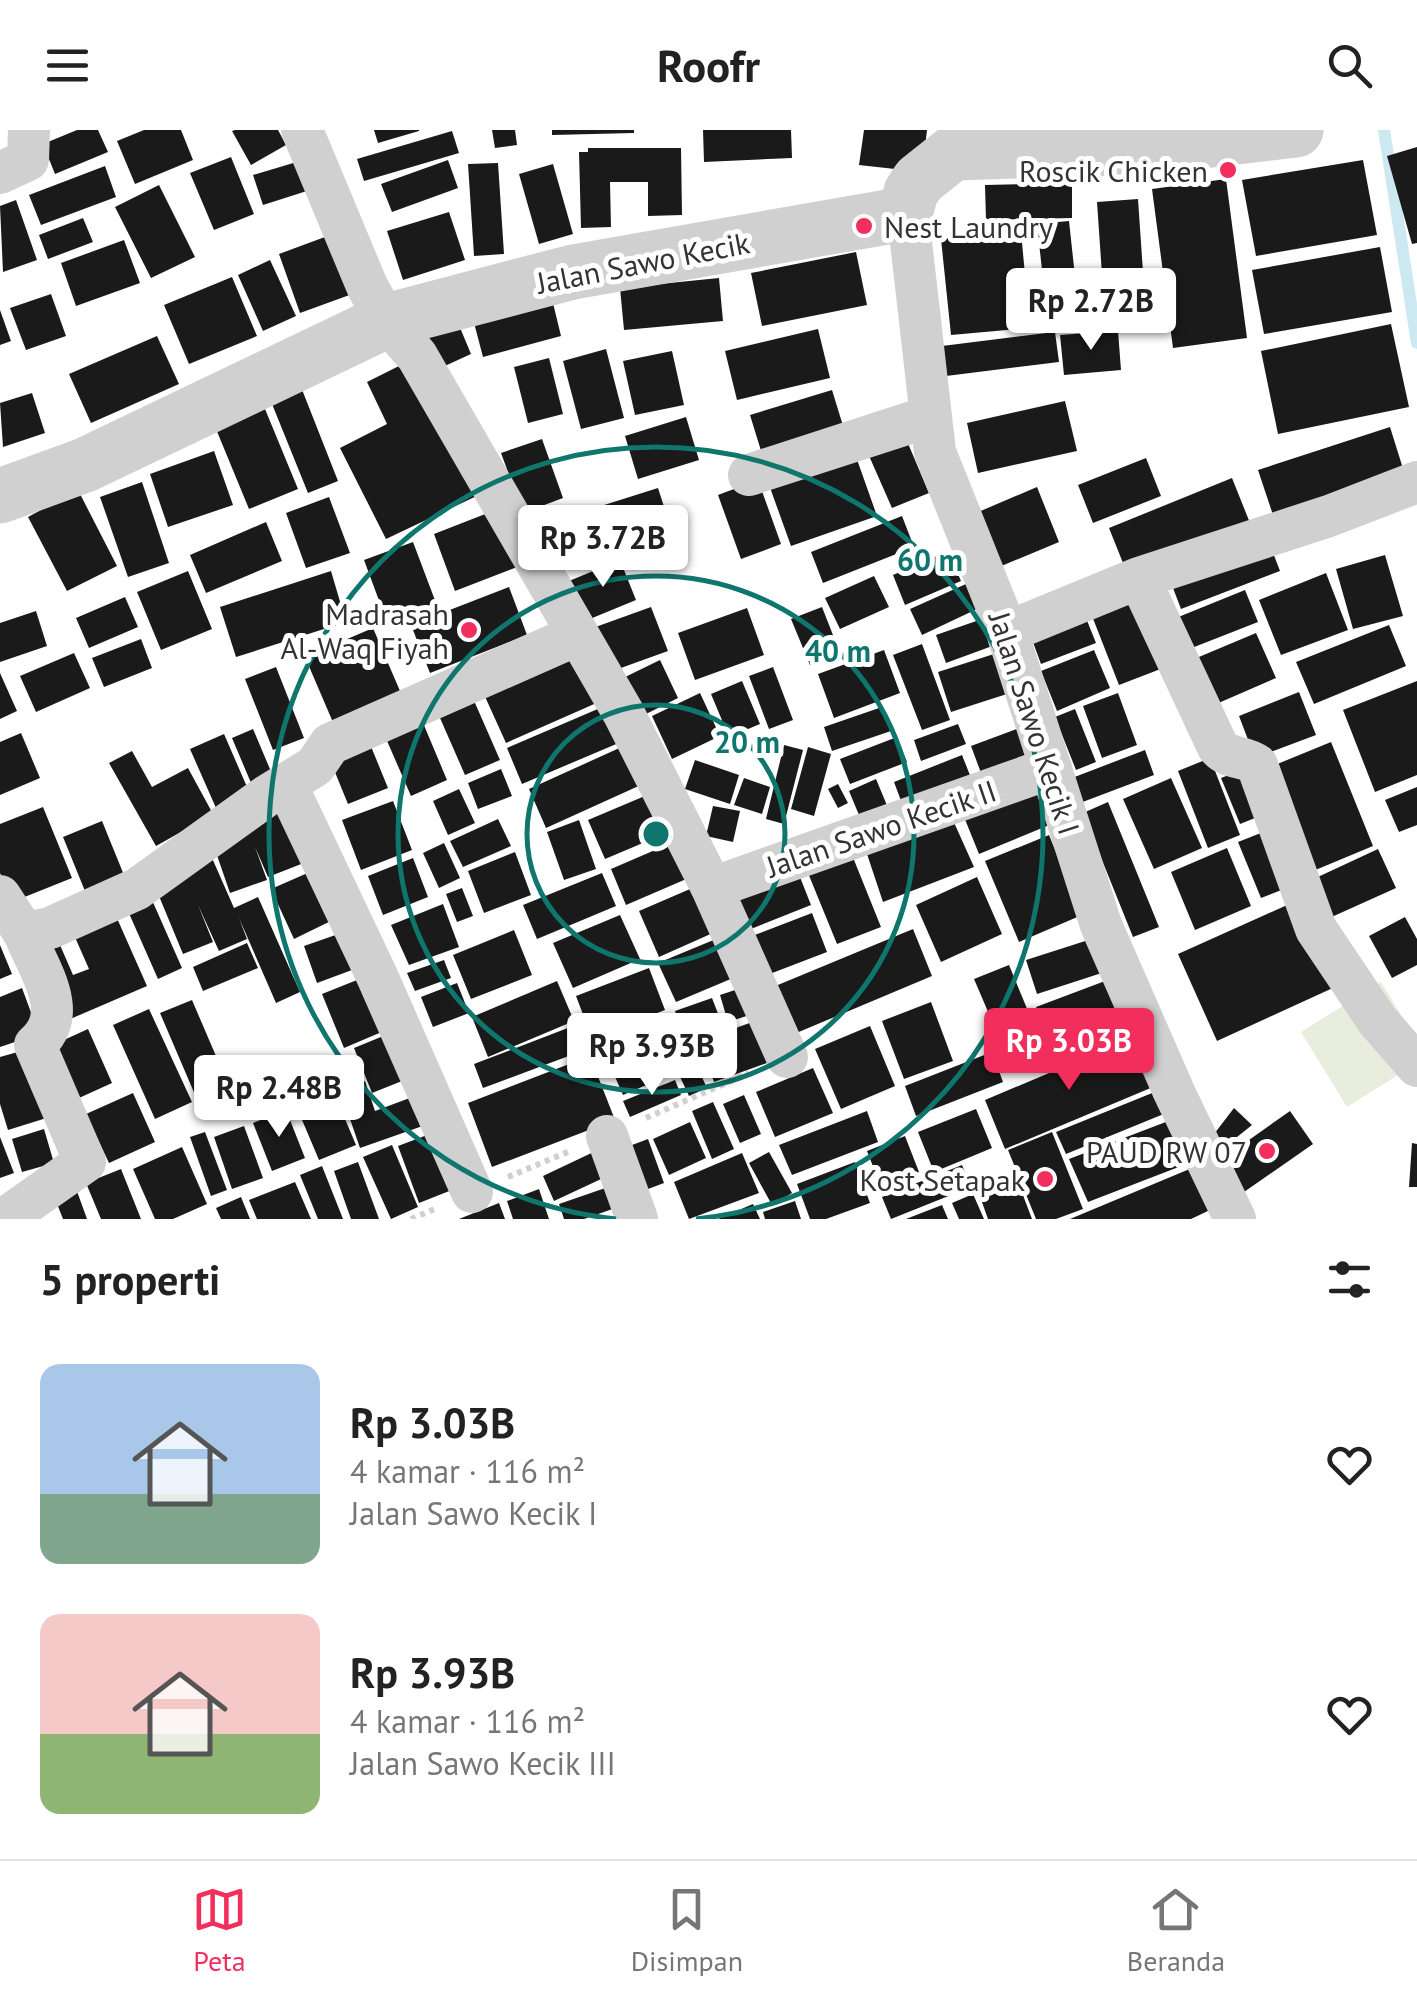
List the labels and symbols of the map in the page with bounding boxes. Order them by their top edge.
place label: Roscik Chicken [1019,151,1208,190]
marker: Roscik Chicken [1217,159,1239,181]
place label: Nest Laundry [884,207,1053,246]
marker: Nest Laundry [853,215,875,237]
street label: Jalan Sawo Kecik [531,222,753,302]
pin: Rp 2.72B [988,268,1194,353]
pin: Rp 3.72B [500,505,706,590]
text: 60 m [897,540,963,579]
place label: Madrasah Al-Waq Fiyah [280,594,449,667]
street label: Jalan Sawo Kecik I [980,605,1089,839]
marker: Madrasah Al-Waq Fiyah [458,619,480,641]
text: 40 m [805,631,871,670]
text: 20 m [714,722,780,761]
street label: Jalan Sawo Kecik II [759,770,1001,886]
centre of rings [638,816,674,852]
pin: Rp 3.03B [966,1008,1172,1093]
pin: Rp 3.93B [549,1013,755,1098]
pin: Rp 2.48B [176,1055,382,1140]
place label: PAUD RW 07 [1086,1132,1247,1171]
marker: PAUD RW 07 [1256,1140,1278,1162]
place label: Kost Setapak [860,1160,1026,1199]
marker: Kost Setapak [1034,1168,1056,1190]

